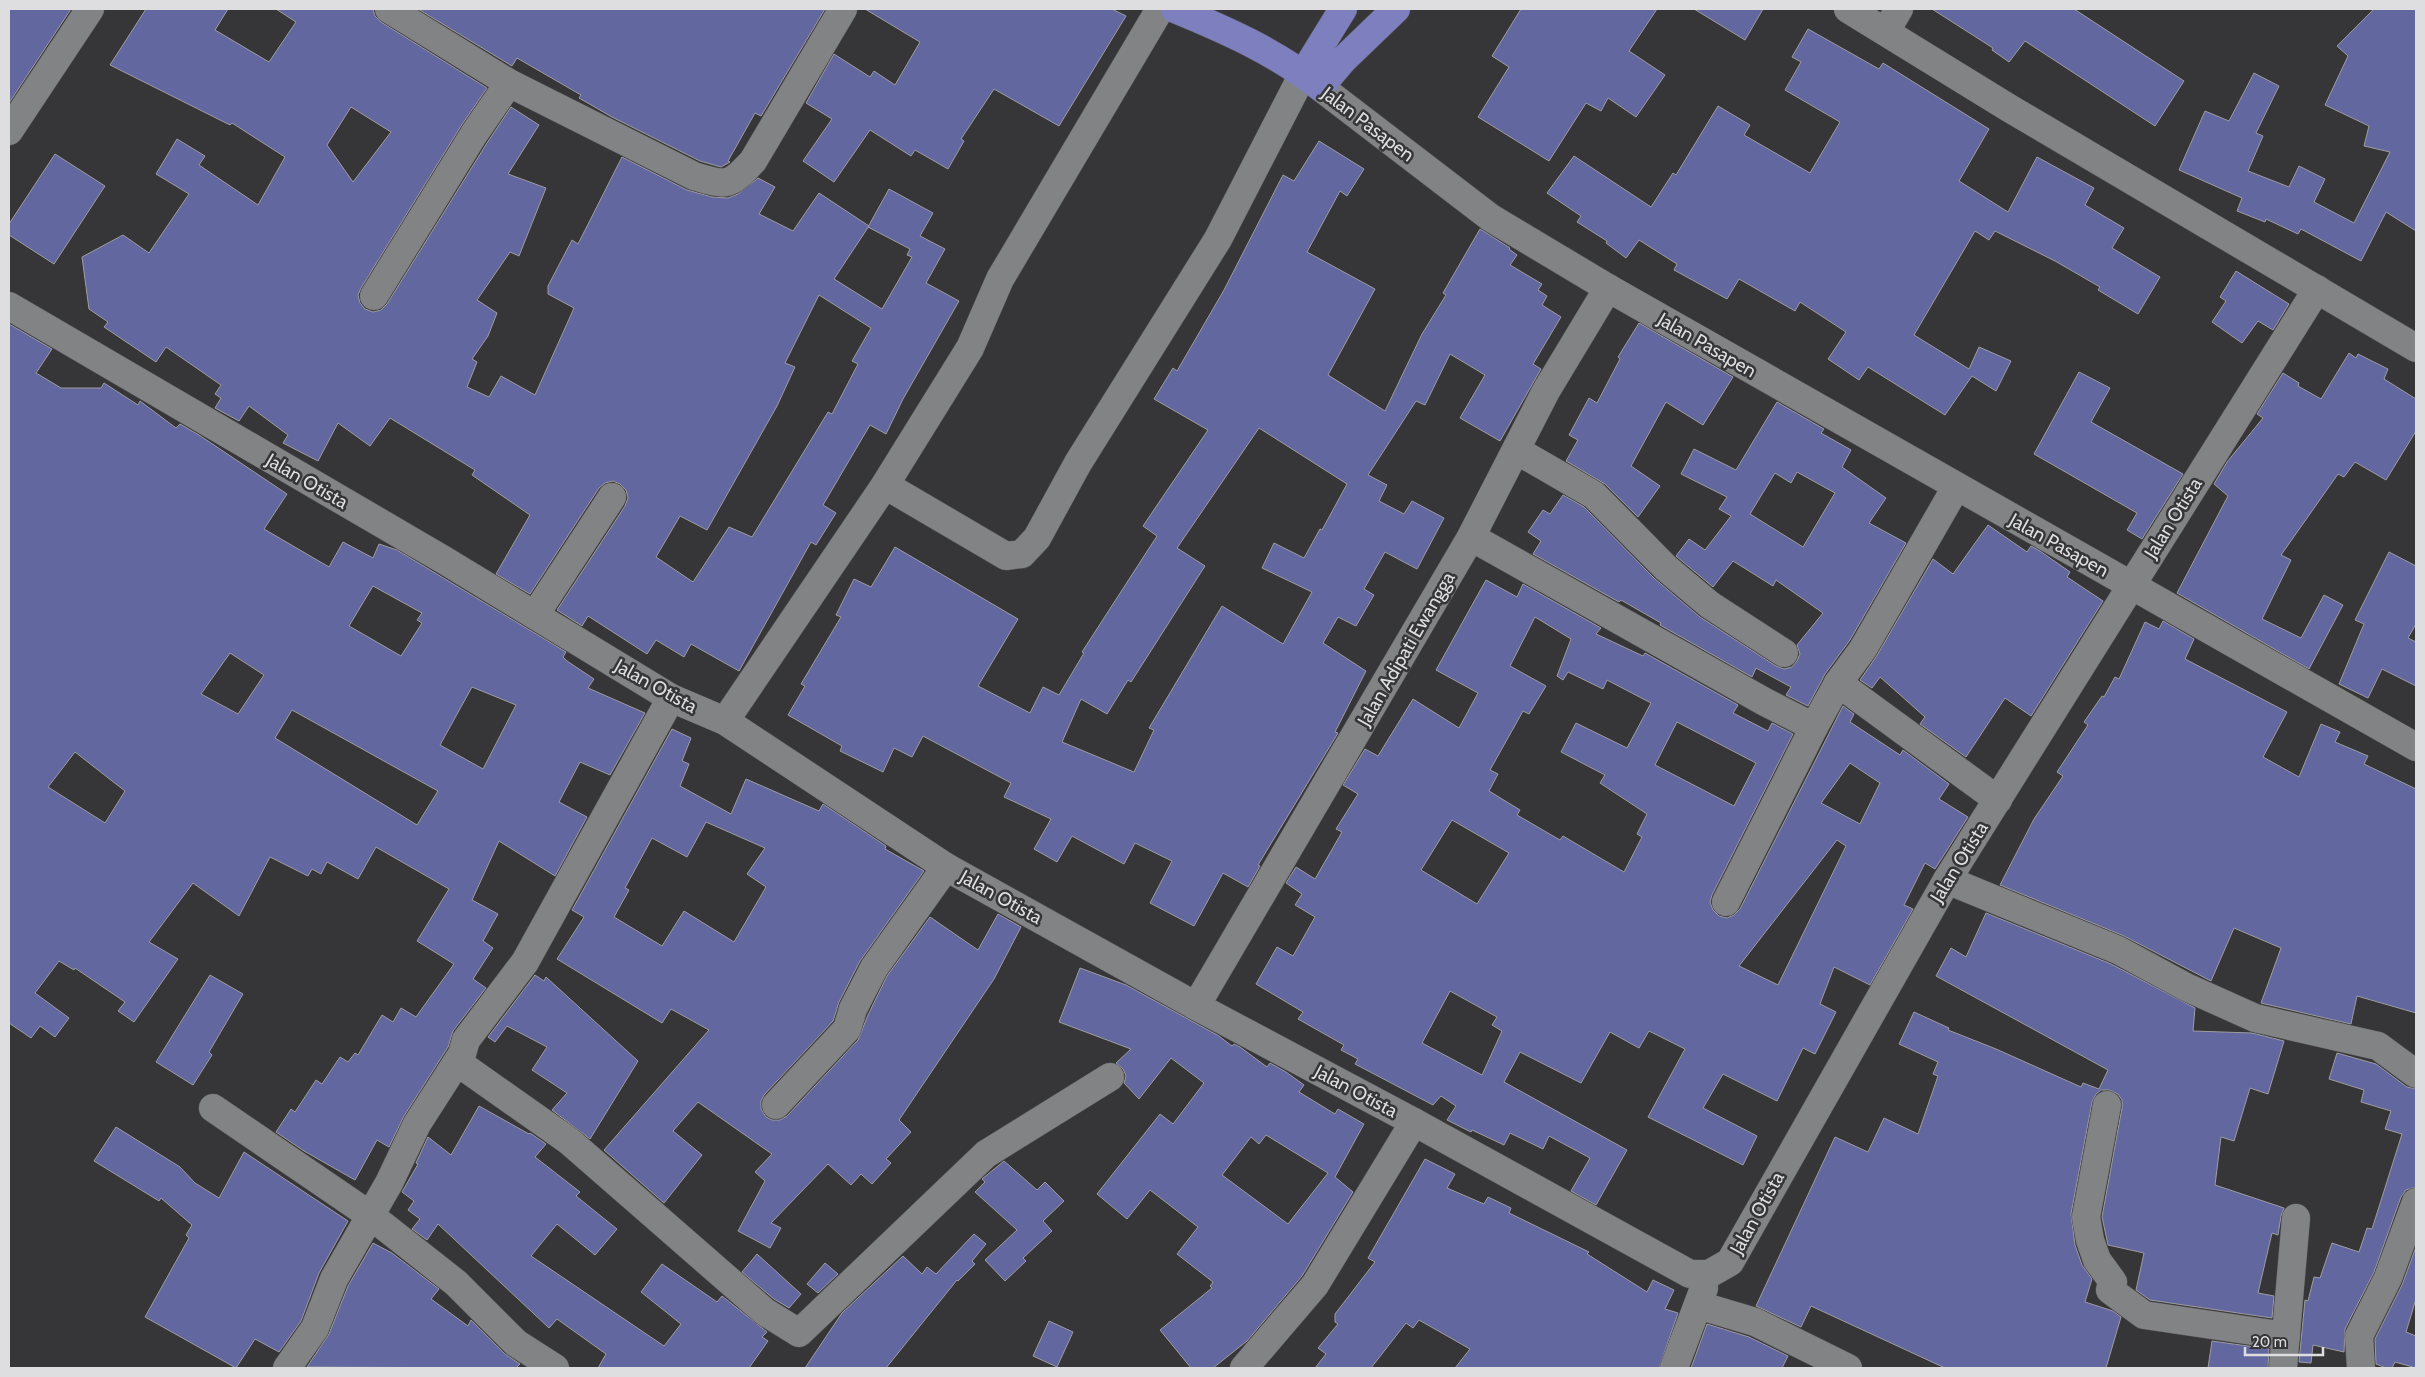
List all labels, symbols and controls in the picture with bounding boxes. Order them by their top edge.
street label: Jalan Pasapen [1316,81,1419,166]
street label: Jalan Pasapen [1653,307,1760,382]
street label: Jalan Otista [261,448,352,514]
street label: Jalan Otista [2139,473,2207,563]
street label: Jalan Pasapen [2004,508,2113,582]
street label: Jalan Adipati Ewangga [1352,568,1460,731]
street label: Jalan Otista [610,653,701,718]
street label: Jalan Otista [1925,817,1993,907]
street label: Jalan Otista [955,864,1046,929]
street label: Jalan Otista [1310,1059,1401,1122]
street label: Jalan Otista [1724,1168,1789,1259]
scale bar [2245,1324,2322,1356]
text: 20 m [2252,1333,2287,1351]

